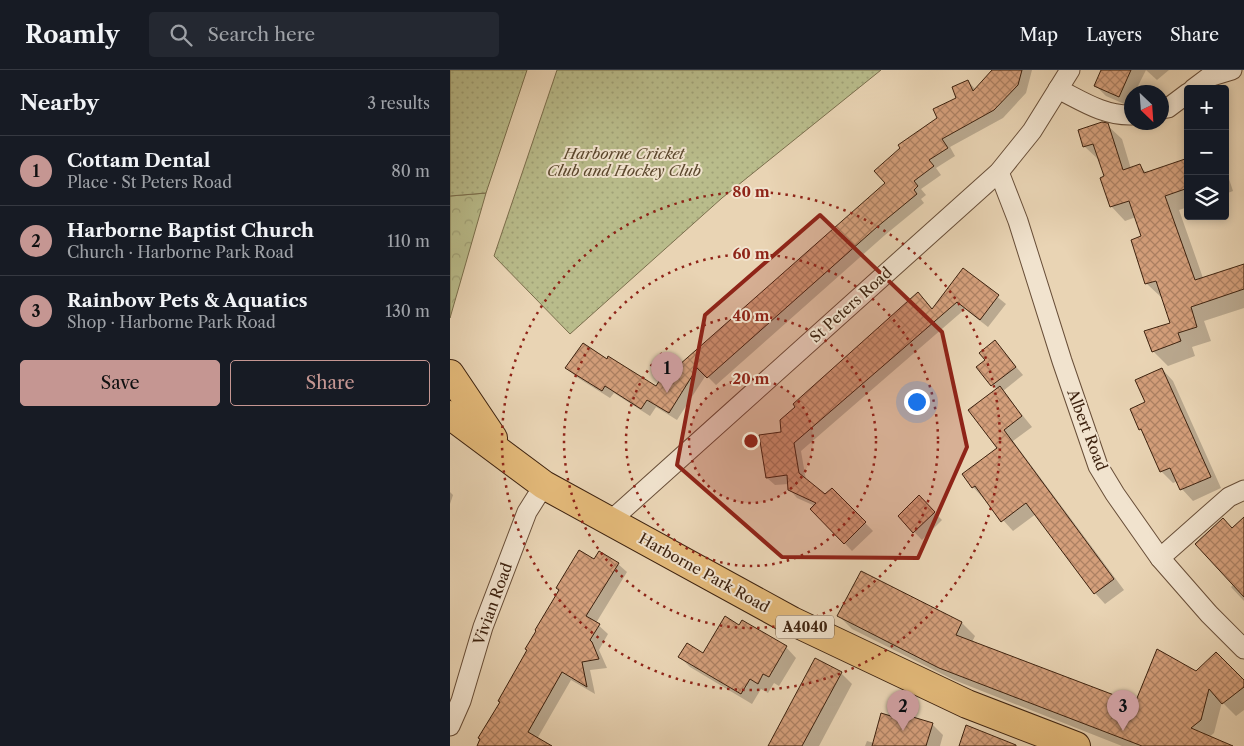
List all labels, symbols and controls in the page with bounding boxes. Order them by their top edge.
search box [149,12,499,57]
text: Roamly [25,20,119,49]
icon: search [167,21,195,49]
text: Search here [207,23,315,46]
text: Map [1020,24,1058,46]
text: Layers [1086,24,1142,46]
text: Share [1170,24,1219,46]
north arrow [1124,85,1169,130]
map controls [1184,85,1229,220]
button: + [1184,85,1229,130]
text: Nearby [20,90,99,115]
text: 3 results [367,93,430,113]
button: − [1184,130,1229,175]
park label: Harborne Cricket Club and Hockey Club [547,144,701,180]
text: Cottam Dental [67,149,211,172]
text: 1 [32,161,40,181]
text: 80 m [391,161,430,181]
text: Place · St Peters Road [67,172,232,192]
button: layers [1184,175,1229,220]
text: 80 m [732,182,770,201]
text: Harborne Baptist Church [67,219,314,242]
text: 2 [31,231,41,251]
text: 110 m [387,231,430,251]
text: Church · Harborne Park Road [67,242,294,262]
text: 60 m [732,244,770,263]
street label: St Peters Road [806,263,896,346]
text: Rainbow Pets & Aquatics [67,289,307,312]
text: 3 [31,301,41,321]
text: 130 m [385,301,430,321]
text: 40 m [732,306,770,325]
text: Shop · Harborne Park Road [67,312,276,332]
pin: 1 [651,352,683,393]
button: Save [20,360,220,406]
button: Share [230,360,430,406]
text: 20 m [732,369,770,388]
street label: Albert Road [1063,385,1112,473]
your location [904,389,930,415]
centre of rings [742,432,760,450]
street label: Harborne Park Road [635,529,773,616]
street label: Vivian Road [469,560,516,649]
road number: A4040 [776,616,834,638]
pin: 2 [887,690,919,731]
pin: 3 [1107,690,1139,731]

